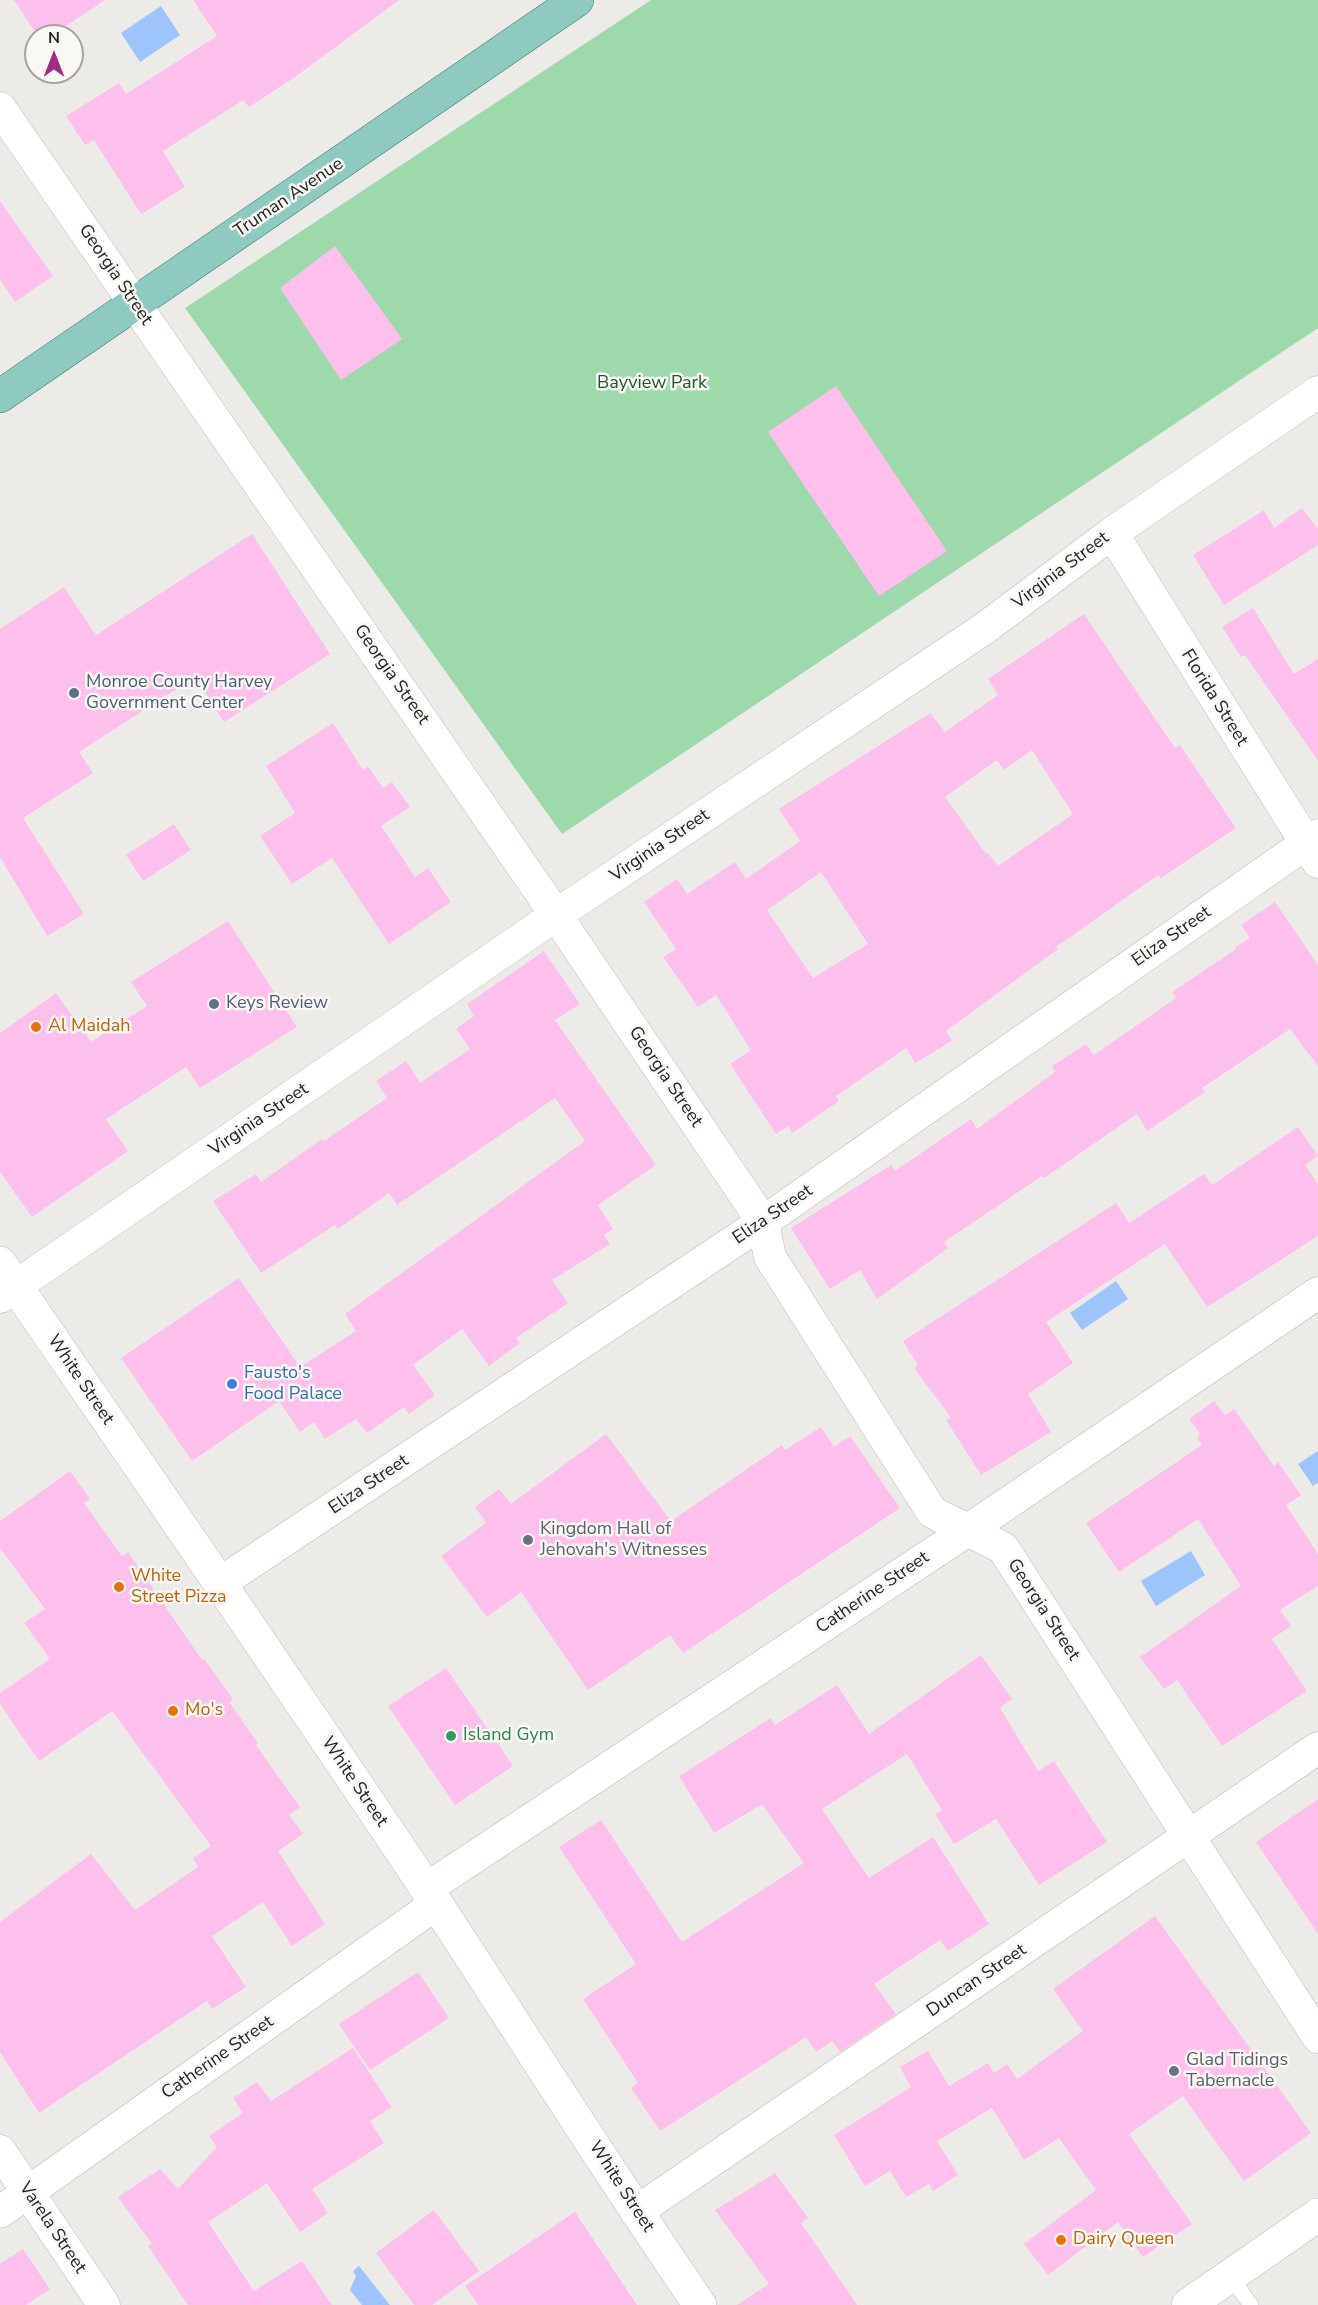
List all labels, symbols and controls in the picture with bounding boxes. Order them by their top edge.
north arrow [24,24,84,84]
text: N [48,27,60,49]
street label: Truman Avenue [230,154,348,242]
street label: Georgia Street [73,220,157,330]
park label: Bayview Park [597,373,707,395]
street label: Virginia Street [1008,528,1114,614]
street label: Georgia Street [349,621,433,729]
street label: Florida Street [1176,646,1252,750]
place label: Monroe County Harvey Government Center [86,672,272,714]
marker: Monroe County Harvey Government Center [67,686,81,700]
street label: Virginia Street [606,805,714,887]
street label: Eliza Street [1128,902,1216,972]
place label: Keys Review [226,993,328,1015]
marker: Keys Review [207,997,221,1011]
place label: Al Maidah [48,1016,130,1038]
marker: Al Maidah [29,1020,43,1034]
street label: Georgia Street [623,1022,707,1132]
street label: Virginia Street [205,1079,313,1161]
street label: Eliza Street [729,1180,817,1250]
street label: White Street [42,1331,118,1429]
place label: Fausto's Food Palace [244,1363,342,1406]
marker: Fausto's Food Palace [225,1377,239,1391]
street label: Eliza Street [325,1450,413,1520]
place label: Kingdom Hall of Jehovah's Witnesses [540,1519,707,1562]
marker: Kingdom Hall of Jehovah's Witnesses [521,1533,535,1547]
street label: Catherine Street [812,1547,934,1639]
street label: Georgia Street [1002,1555,1084,1665]
place label: White Street Pizza [131,1566,226,1608]
marker: White Street Pizza [112,1580,126,1594]
place label: Mo's [185,1700,223,1722]
marker: Mo's [166,1704,180,1718]
place label: Island Gym [463,1725,554,1747]
marker: Island Gym [444,1729,458,1743]
street label: White Street [316,1733,392,1831]
street label: Duncan Street [923,1940,1031,2022]
street label: Catherine Street [158,2011,278,2105]
place label: Glad Tidings Tabernacle [1186,2050,1288,2092]
marker: Glad Tidings Tabernacle [1167,2064,1181,2078]
street label: White Street [584,2138,658,2236]
street label: Varela Street [14,2178,90,2278]
place label: Dairy Queen [1073,2229,1174,2251]
marker: Dairy Queen [1054,2233,1068,2247]

